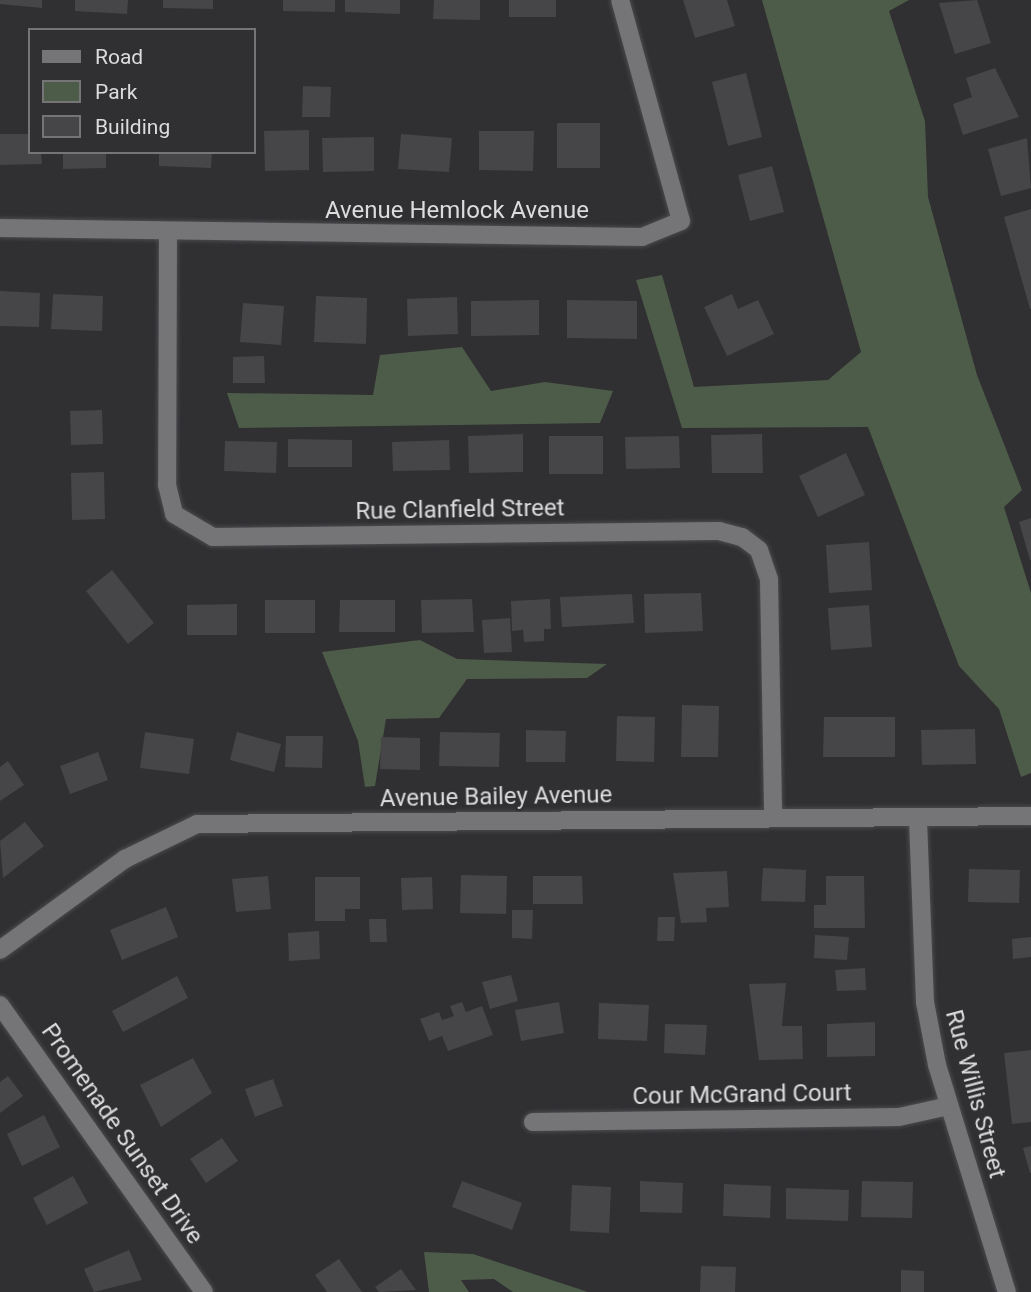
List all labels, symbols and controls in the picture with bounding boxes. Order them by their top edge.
legend [28,28,256,154]
text: Road [95,45,143,69]
text: Park [95,80,137,104]
text: Building [95,115,170,139]
street label: Avenue Hemlock Avenue [325,197,589,225]
street label: Rue Clanfield Street [355,494,565,526]
street label: Avenue Bailey Avenue [380,781,612,813]
street label: Rue Willis Street [939,1007,1011,1181]
street label: Promenade Sunset Drive [35,1018,209,1250]
street label: Cour McGrand Court [632,1079,852,1111]

